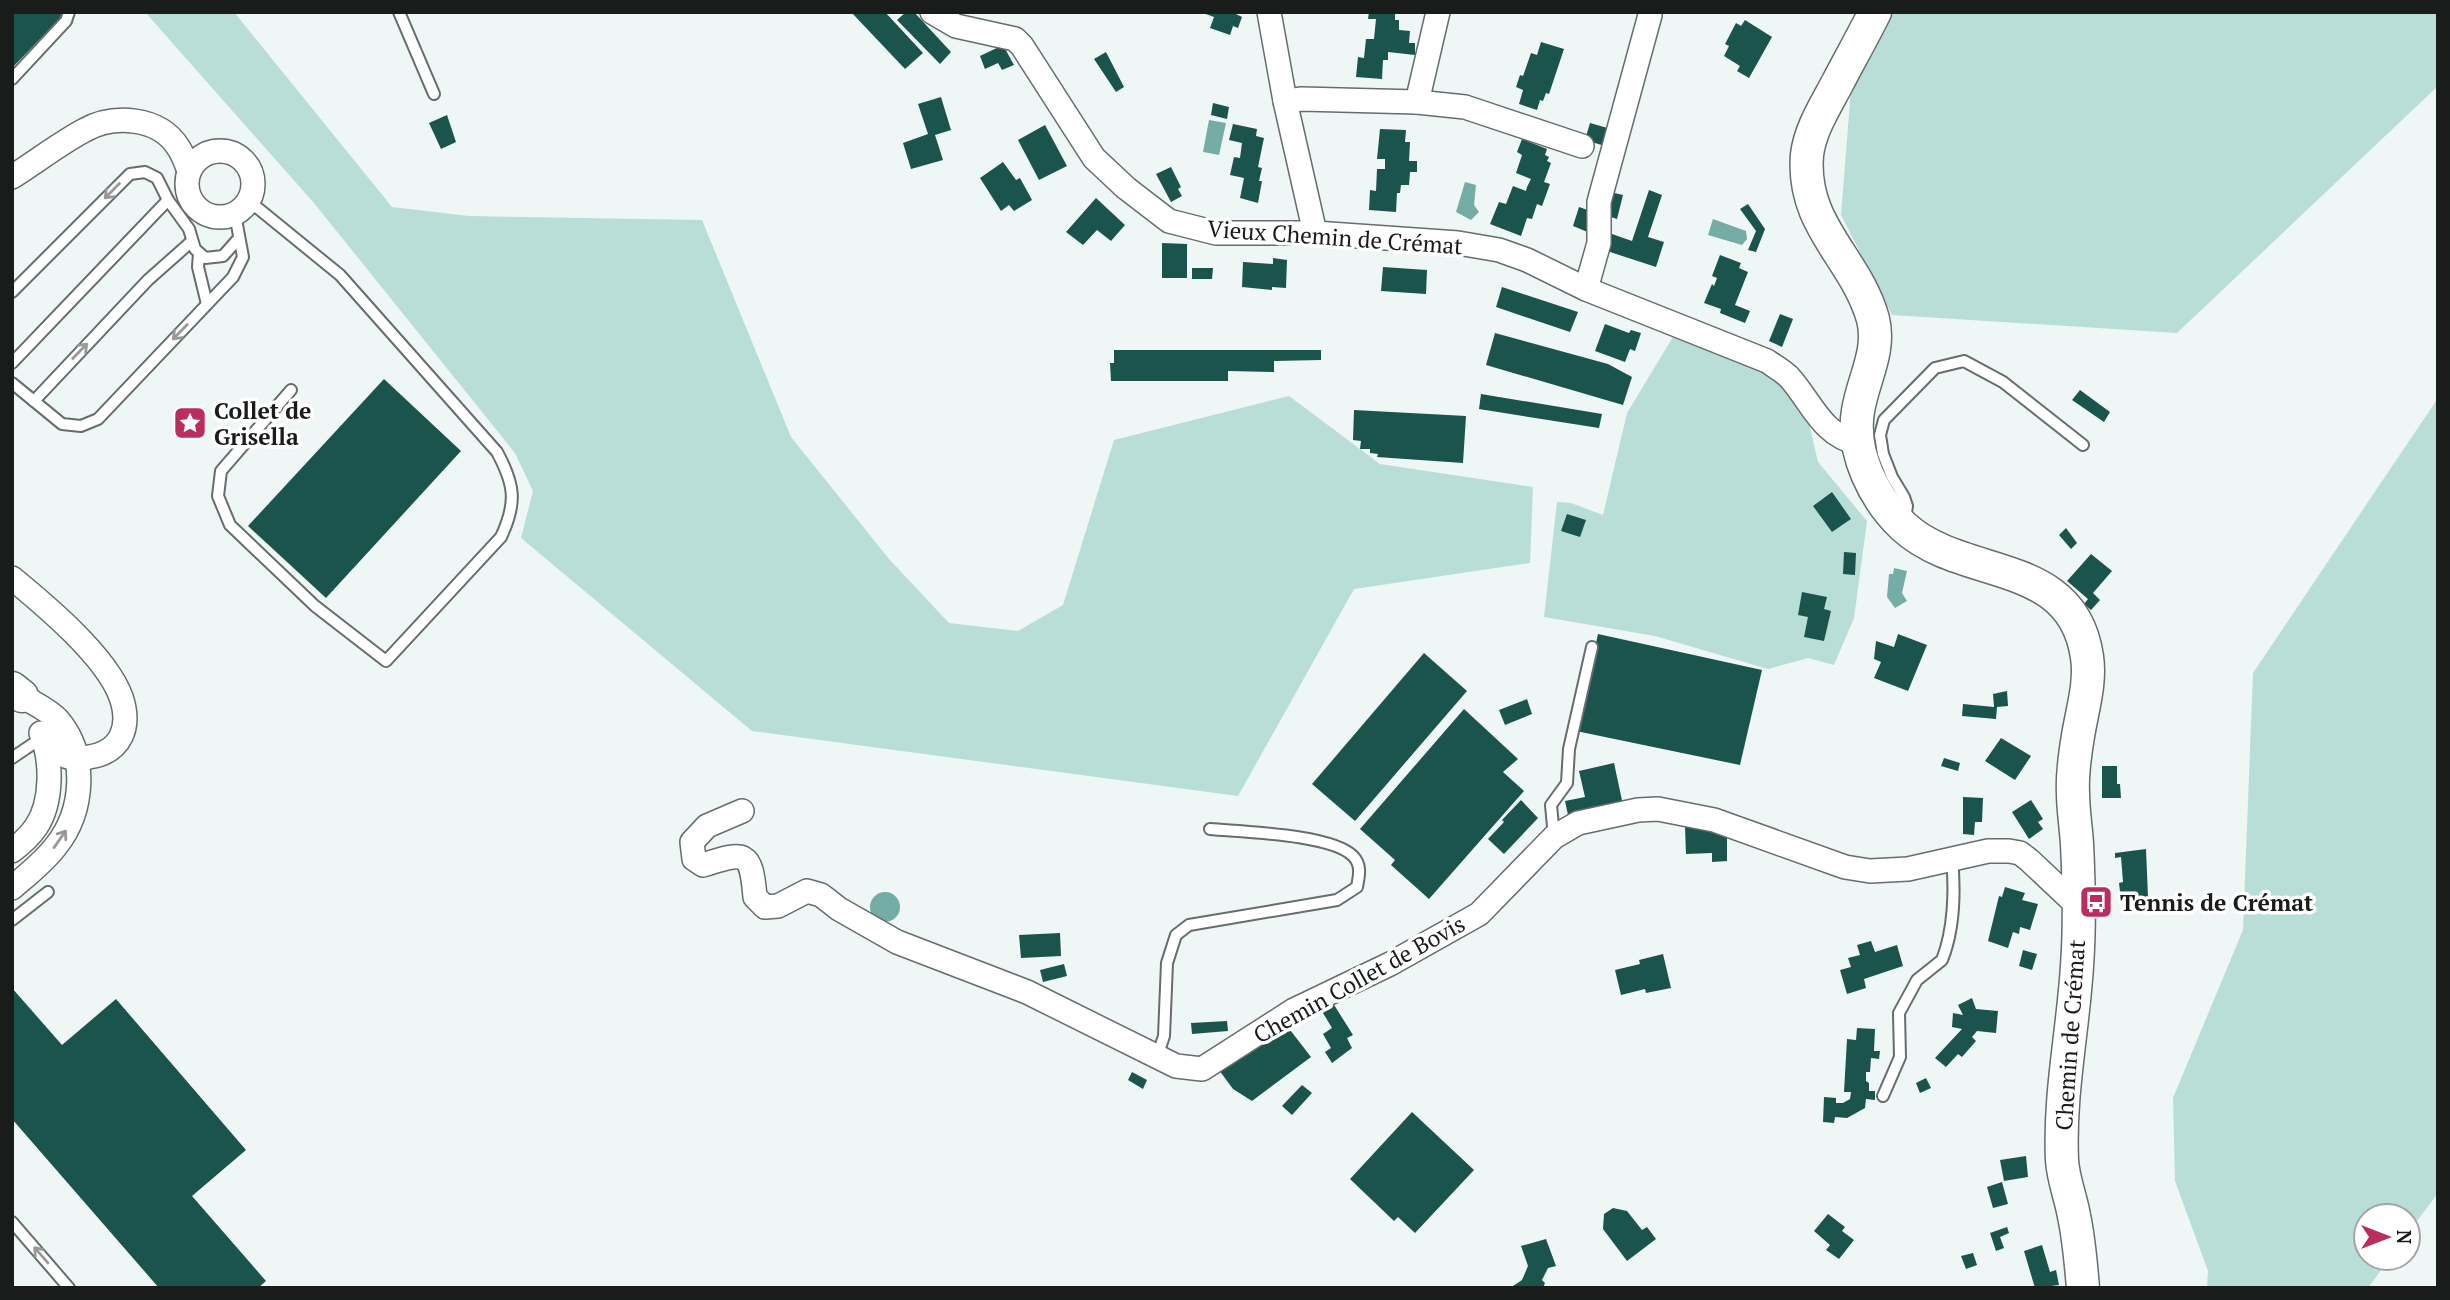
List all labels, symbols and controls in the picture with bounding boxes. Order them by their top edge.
one-way arrow [104,183,121,200]
street label: Vieux Chemin de Crémat [1206,213,1464,261]
one-way arrow [172,323,189,340]
one-way arrow [72,343,89,360]
place label: Collet de Grisella [214,395,311,452]
place icon: Collet de Grisella [171,404,209,442]
one-way arrow [53,830,67,849]
bus stop icon: Tennis de Crémat [2077,883,2115,921]
place label: Tennis de Crémat [2120,887,2313,918]
street label: Chemin Collet de Bovis [1248,908,1470,1050]
street label: Chemin de Crémat [2048,938,2092,1131]
north arrow [2352,1202,2422,1272]
text: N [2392,1230,2417,1245]
one-way arrow [33,1246,49,1264]

